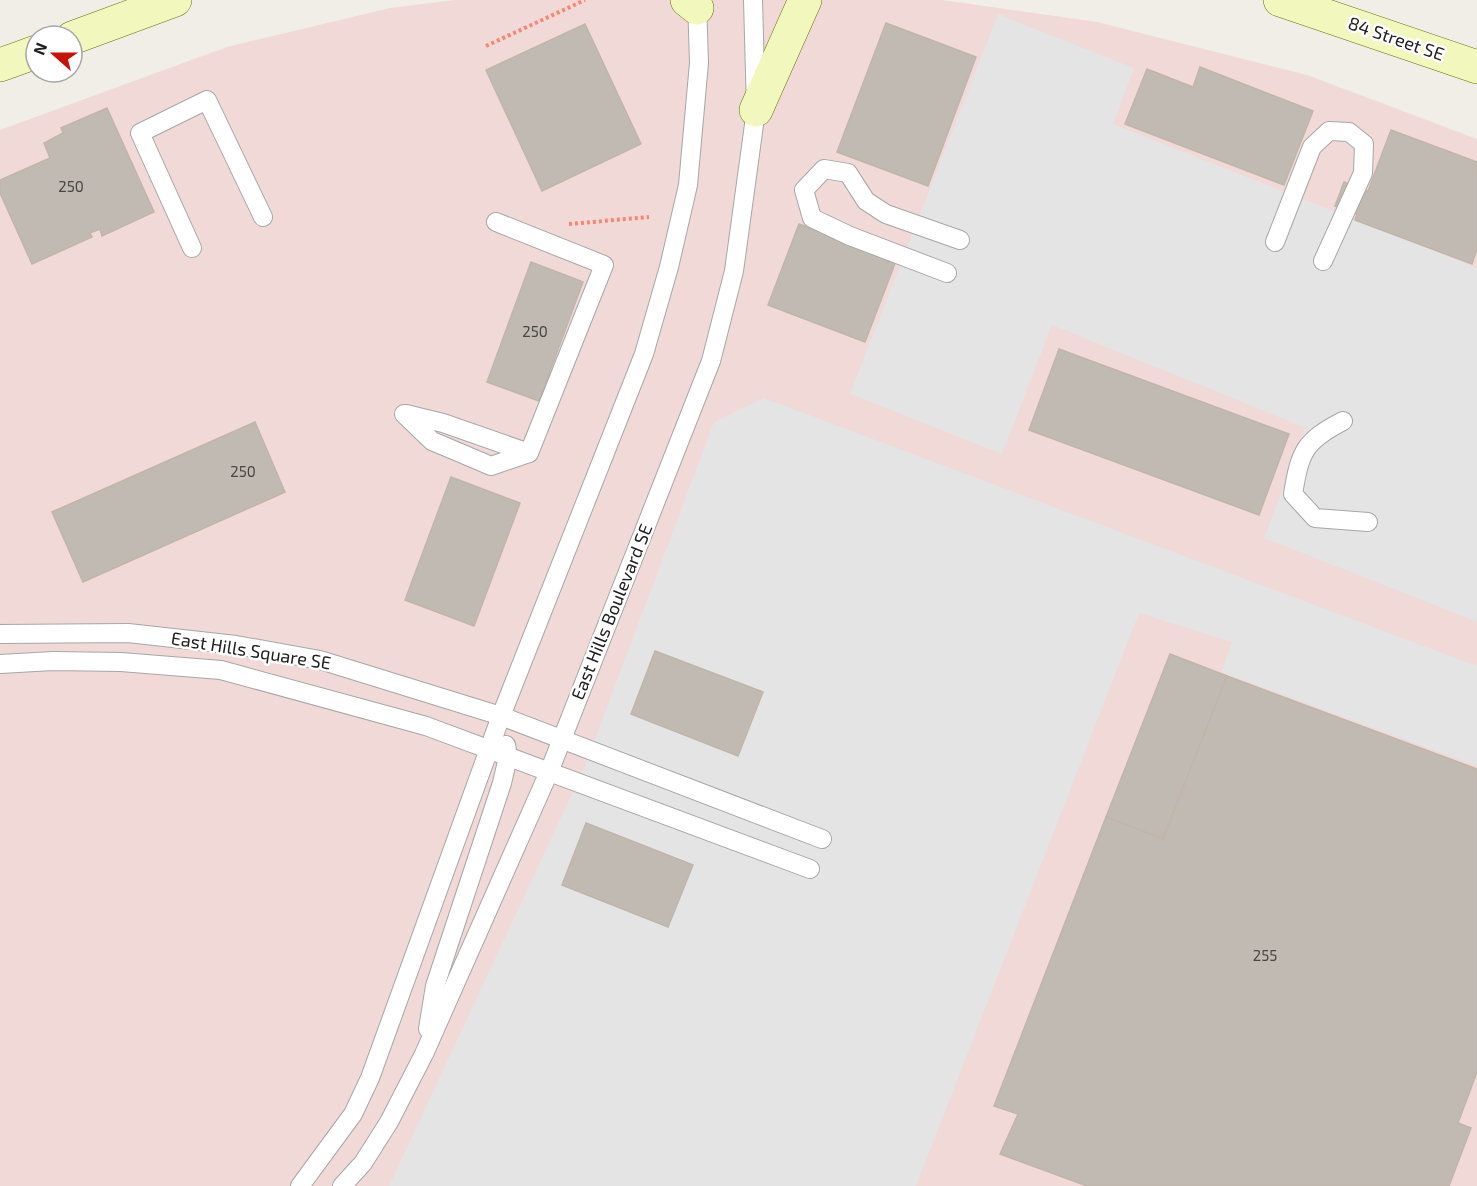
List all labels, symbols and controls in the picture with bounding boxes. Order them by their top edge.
street label: 84 Street SE [1345,11,1447,65]
north arrow [24,24,84,84]
text: N [29,40,50,57]
house number: 250 [58,177,84,195]
house number: 250 [522,322,548,340]
house number: 250 [230,462,256,480]
street label: East Hills Boulevard SE [566,520,656,703]
street label: East Hills Square SE [170,627,333,674]
house number: 255 [1253,946,1277,964]

